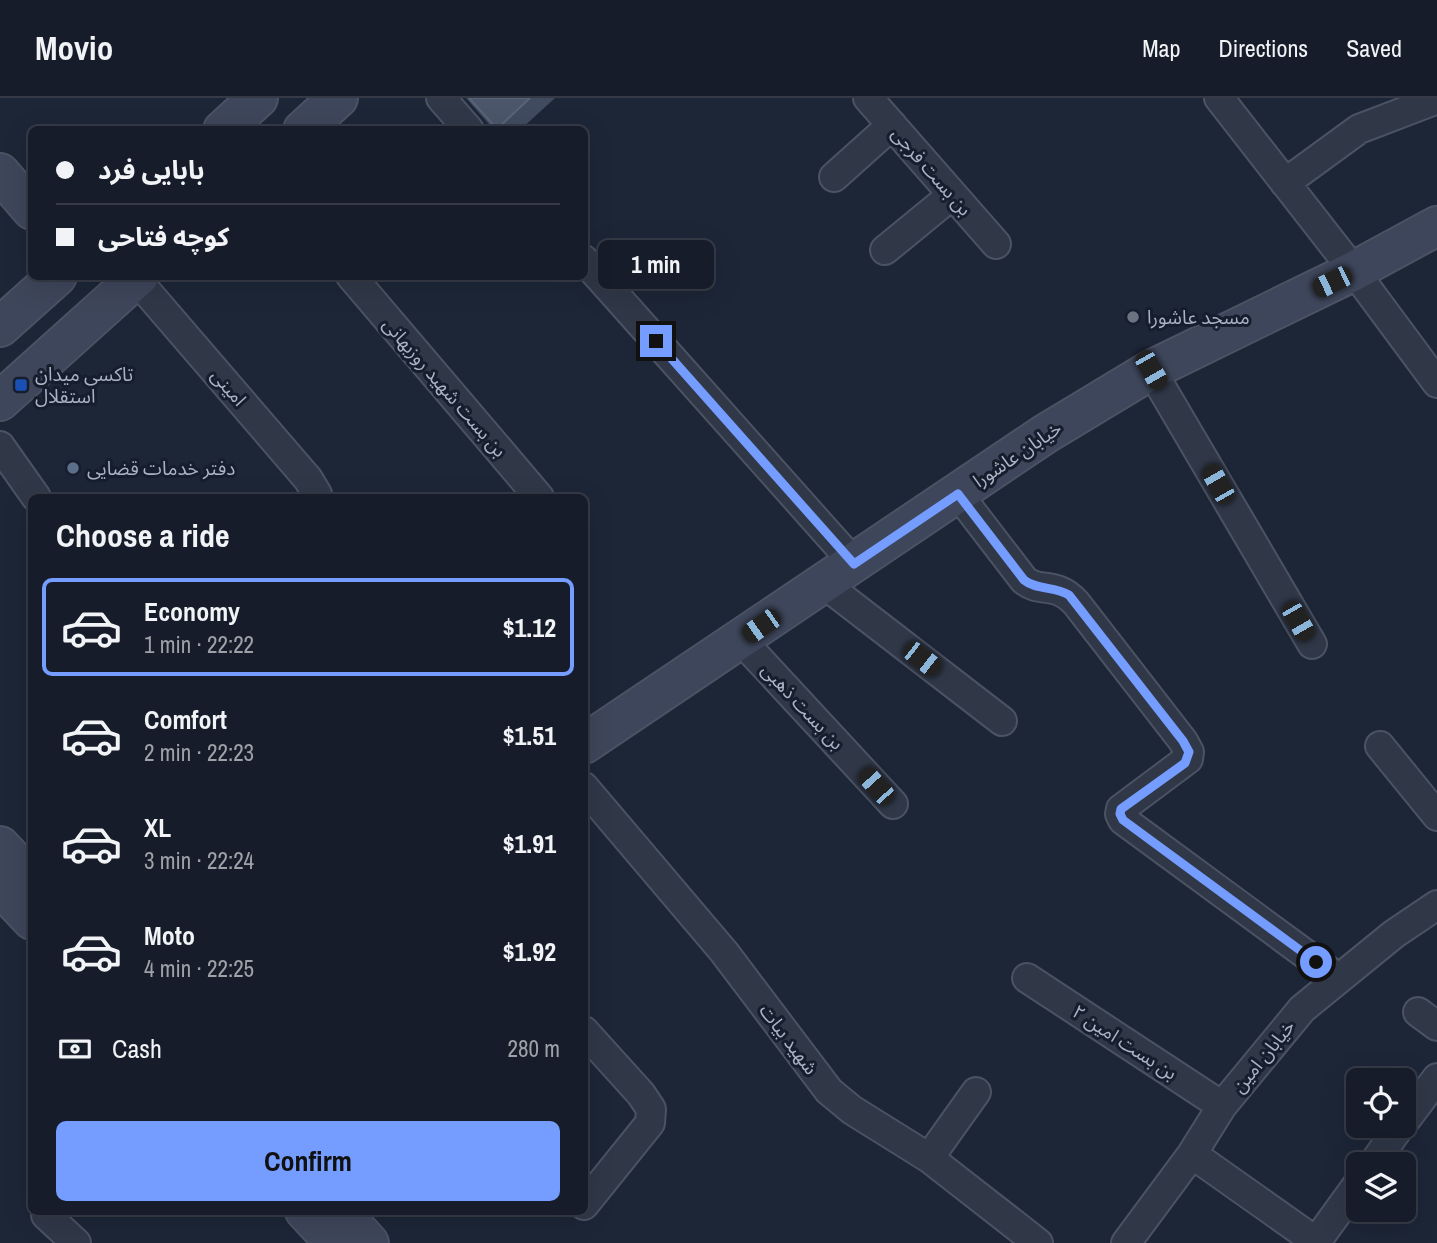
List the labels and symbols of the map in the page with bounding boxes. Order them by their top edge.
street label: بن بست فرجی [886,121,978,221]
callout: 1 min [598,240,714,288]
car [1309,263,1356,301]
place label: مسجد عاشورا [1147,304,1250,330]
marker: مسجد عاشورا [1125,309,1141,325]
street label: بن بست شهید روزبهانی [377,312,513,462]
route end [640,325,672,357]
car [1132,347,1171,393]
place label: تاکسی میدان استقلال [35,361,133,409]
street label: امینی [205,363,253,411]
marker: تاکسی میدان استقلال [13,377,29,393]
street label: خیابان عاشورا [968,415,1066,493]
place label: دفتر خدمات قضایی [87,455,235,481]
marker: دفتر خدمات قضایی [65,460,81,476]
car [1199,461,1238,507]
car [1279,598,1318,644]
car [738,605,785,647]
car [899,638,946,680]
street label: بن بست ذهبی [756,657,850,755]
car [855,763,898,809]
route start [1300,946,1332,978]
street label: شهید بیات [754,998,824,1080]
street label: بن بست امین ۲ [1067,998,1183,1086]
street label: خیابان امین [1225,1014,1301,1098]

